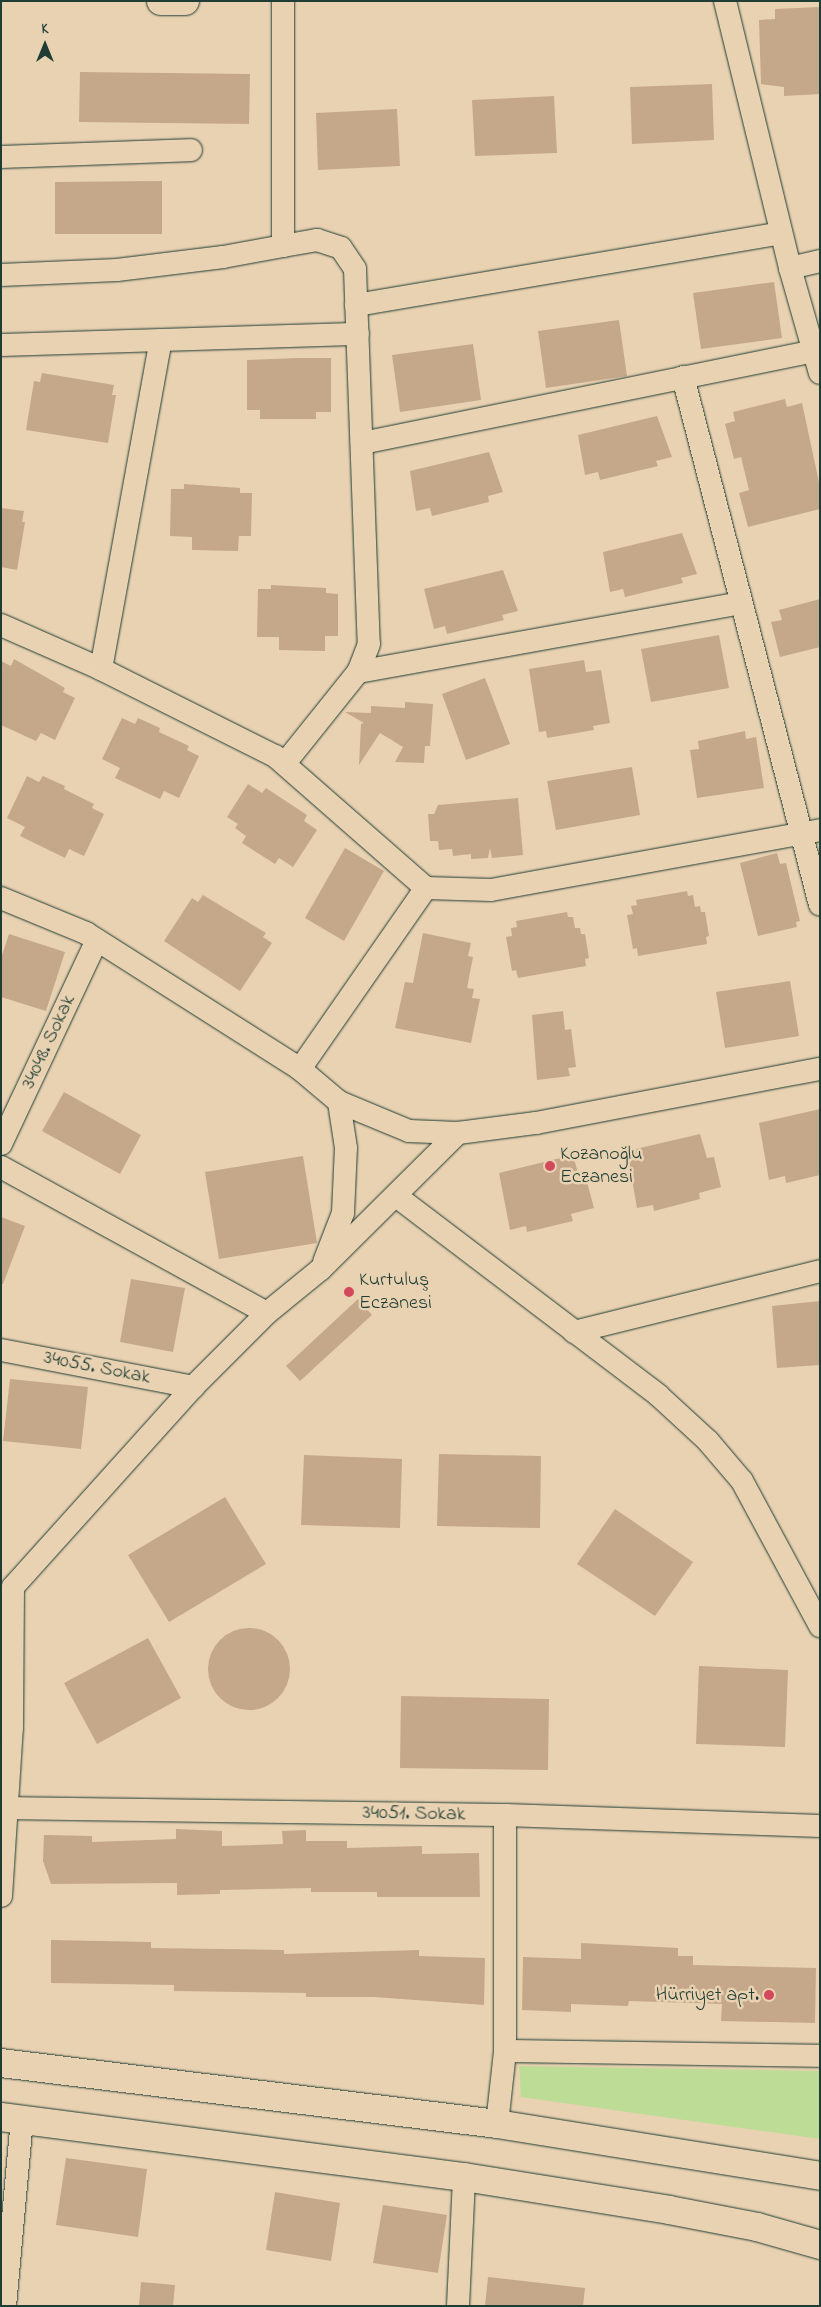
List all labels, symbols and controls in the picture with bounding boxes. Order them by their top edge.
text: K [42,19,48,40]
north arrow [20,20,70,70]
street label: 34048. Sokak [17,991,81,1093]
place label: Kozanoğlu Eczanesi [560,1142,642,1189]
marker: Kozanoğlu Eczanesi [544,1160,556,1172]
place label: Kurtuluş Eczanesi [359,1268,432,1315]
marker: Kurtuluş Eczanesi [343,1286,355,1298]
street label: 34055. Sokak [42,1346,152,1390]
street label: 34051. Sokak [362,1801,466,1827]
place label: Hürriyet apt. [656,1983,759,2007]
marker: Hürriyet apt. [763,1989,775,2001]

